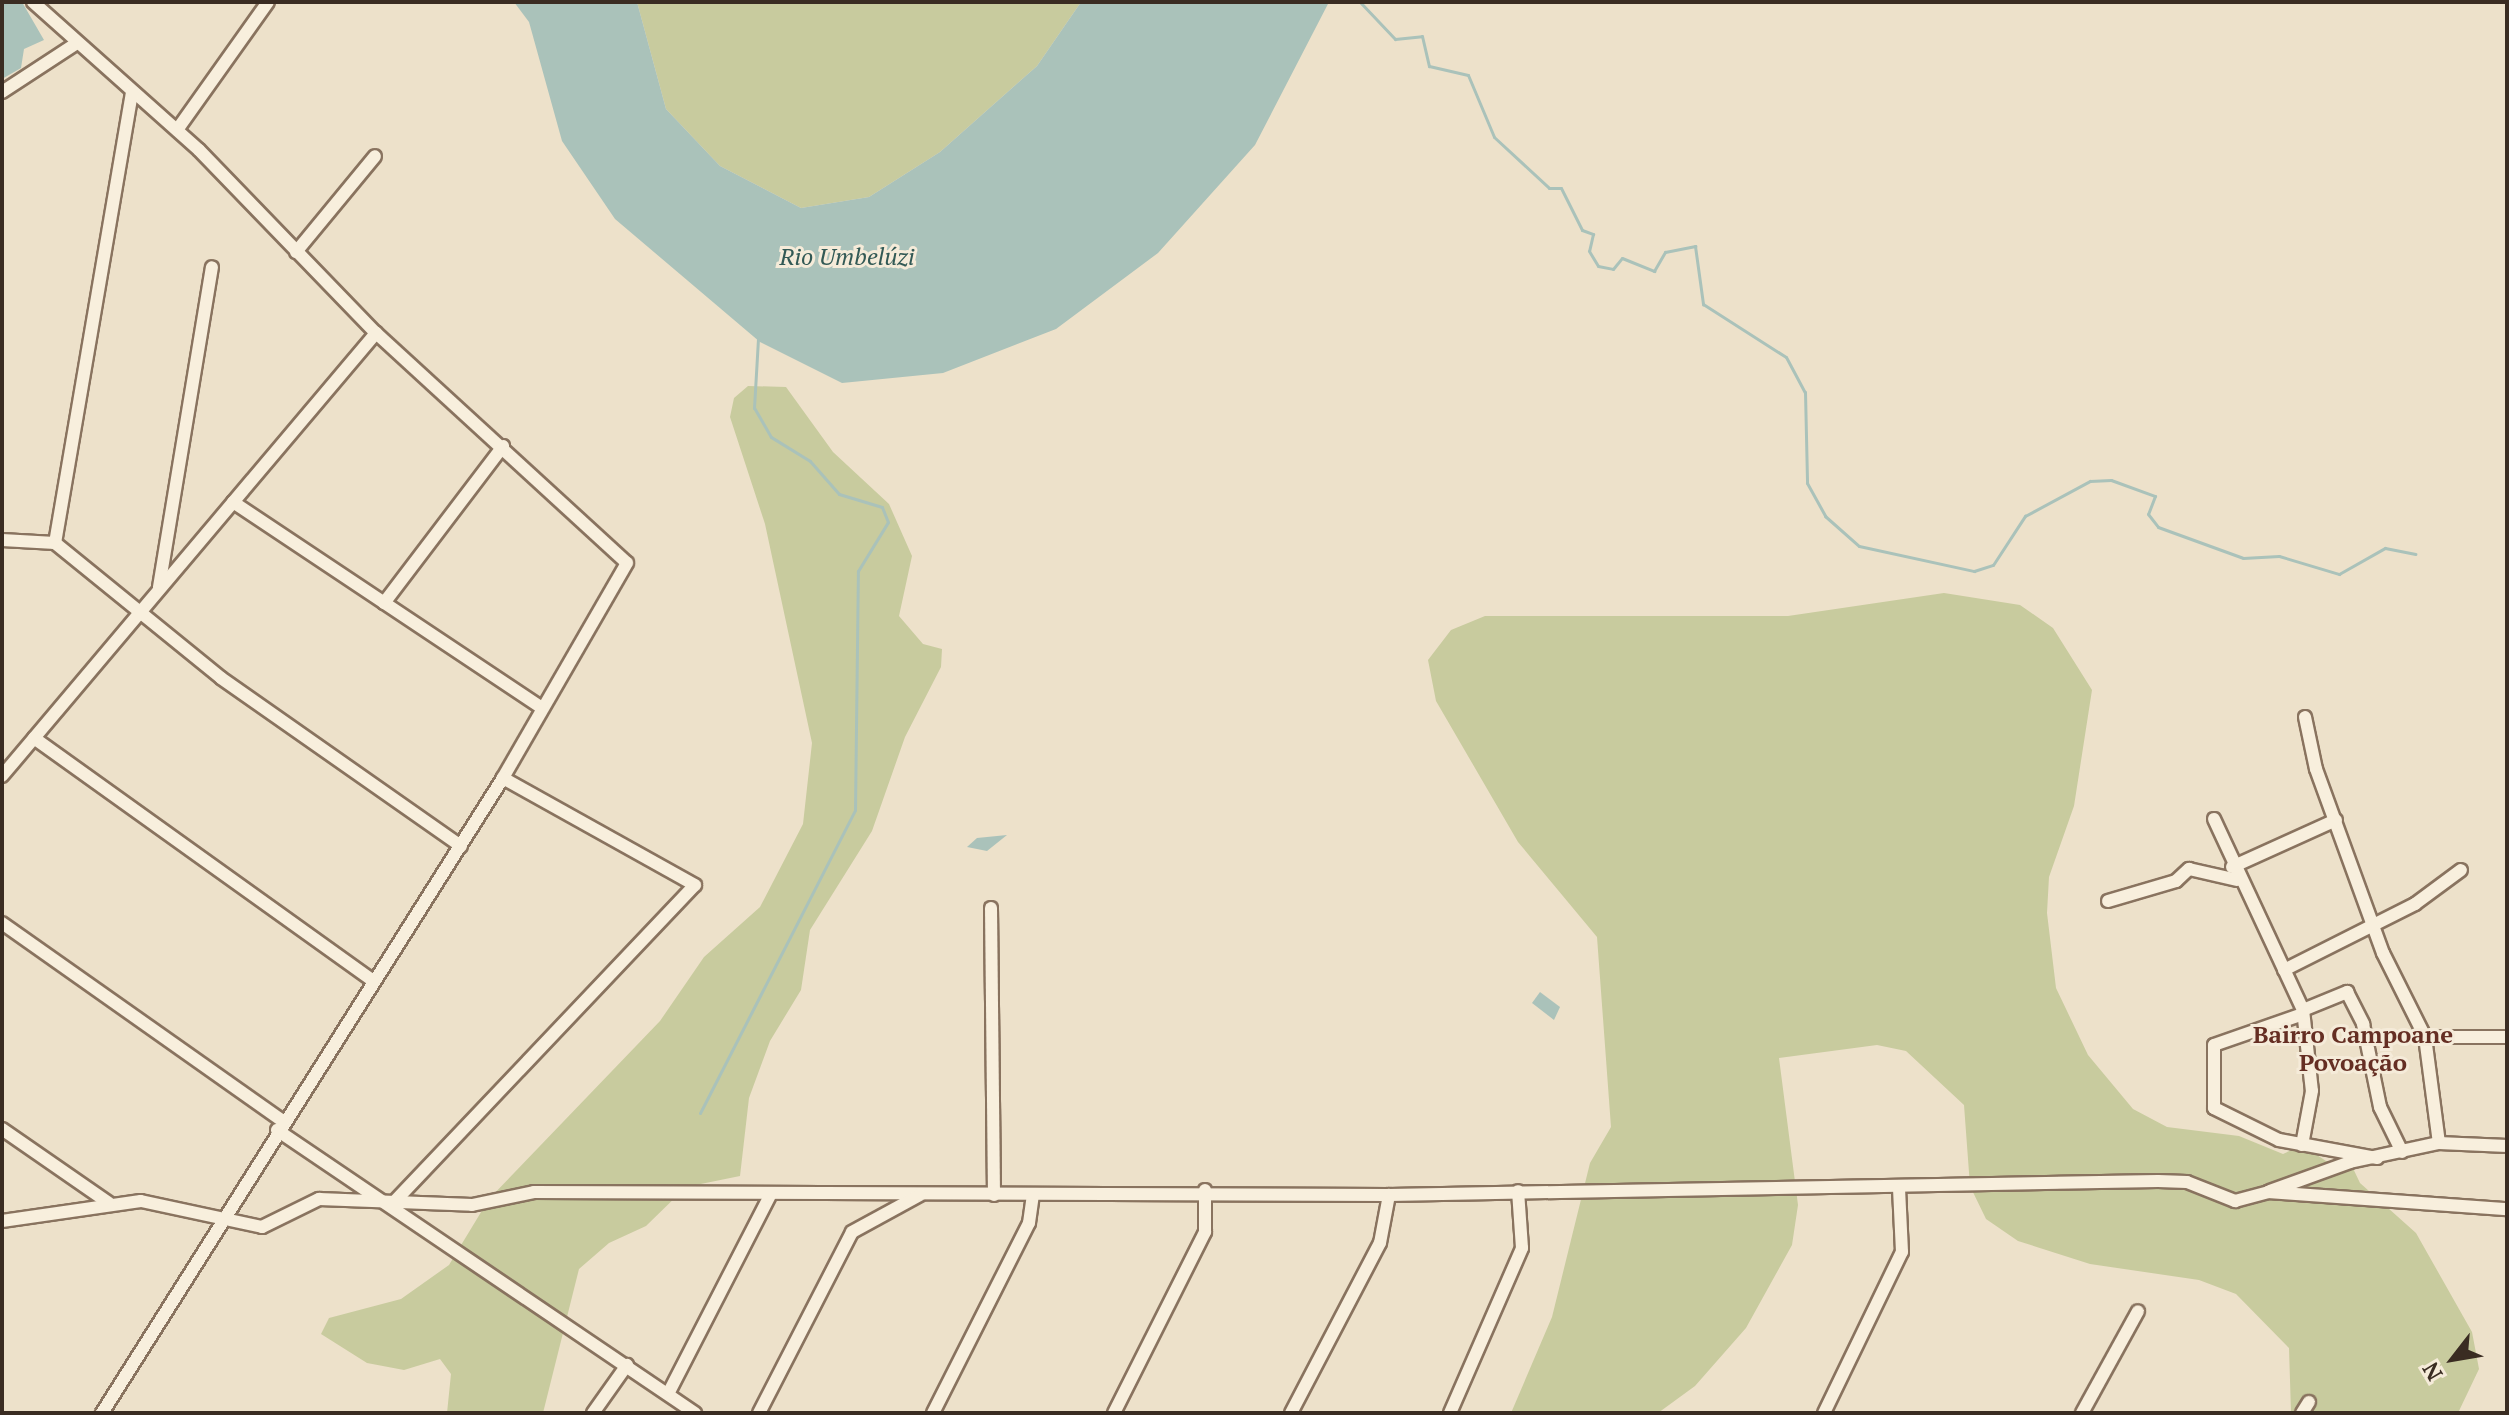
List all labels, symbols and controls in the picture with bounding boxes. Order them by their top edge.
water label: Rio Umbelúzi [779,243,915,271]
district label: Bairro Campoane Povoação [2253,1021,2453,1077]
north arrow [2413,1319,2493,1399]
text: N [2415,1357,2449,1386]

